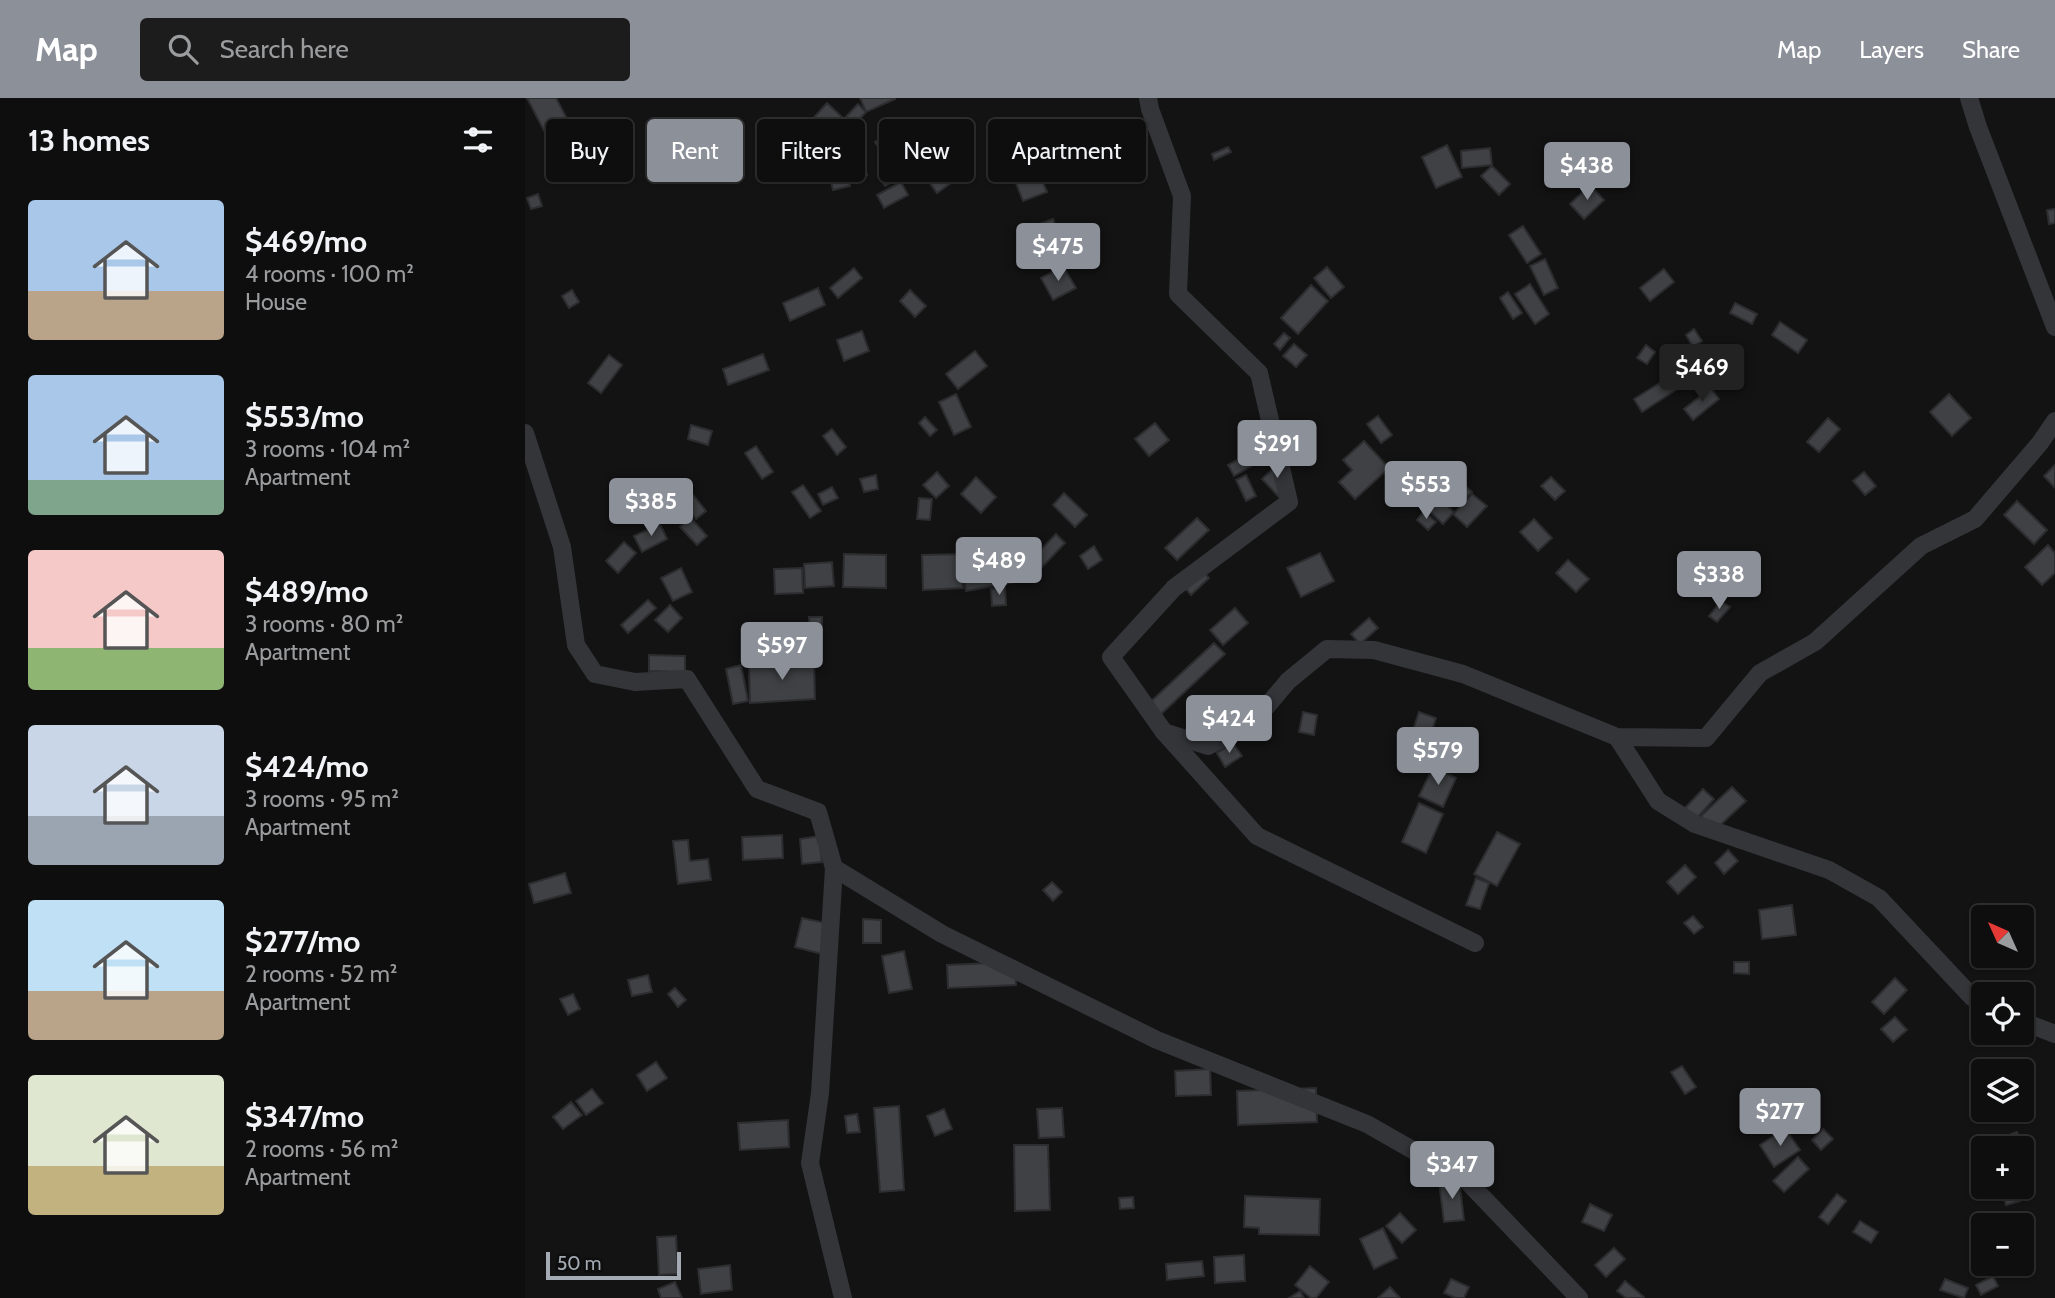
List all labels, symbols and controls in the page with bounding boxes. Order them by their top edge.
search box [140,18,630,81]
text: Map [35,29,98,69]
icon: search [164,30,202,68]
text: Search here [220,33,349,65]
text: Map [1777,35,1821,64]
text: Layers [1859,35,1924,64]
text: Share [1962,35,2020,64]
chip: Buy [546,119,633,182]
chip: Rent [647,119,743,182]
chip: Filters [757,119,865,182]
chip: New [879,119,974,182]
chip: Apartment [988,119,1146,182]
icon: filters [459,121,497,159]
text: 13 homes [28,122,150,159]
pin: $438 [1546,142,1628,202]
text: $438 [1560,151,1614,179]
text: $469/mo [245,223,367,260]
pin: $475 [1017,223,1099,283]
icon: home [84,228,168,312]
text: $475 [1032,232,1084,260]
text: 4 rooms · 100 m² [245,260,414,288]
text: House [245,288,307,316]
pin: $469 [1661,344,1743,404]
text: $469 [1675,353,1729,381]
text: $553/mo [245,398,364,435]
icon: home [84,403,168,487]
pin: $291 [1236,420,1318,480]
text: $291 [1254,429,1300,457]
text: 3 rooms · 104 m² [245,435,410,463]
pin: $553 [1385,462,1467,521]
text: Apartment [245,463,350,491]
text: $553 [1401,470,1451,498]
pin: $385 [610,478,692,538]
text: $385 [625,487,677,515]
pin: $489 [958,538,1040,597]
text: $489 [972,546,1026,574]
pin: $338 [1678,552,1760,611]
text: $338 [1693,560,1745,588]
text: $489/mo [245,573,368,610]
icon: home [84,578,168,662]
text: 3 rooms · 80 m² [245,610,403,638]
pin: $597 [741,622,823,682]
text: $597 [757,631,807,659]
text: Apartment [245,638,350,666]
pin: $424 [1188,696,1270,755]
text: $424 [1202,704,1256,732]
pin: $579 [1397,728,1479,787]
text: $579 [1413,736,1463,764]
text: $424/mo [245,748,369,785]
icon: home [84,753,168,837]
text: 3 rooms · 95 m² [245,785,399,813]
text: Apartment [245,813,350,841]
north arrow [1971,905,2033,968]
map controls [1971,905,2034,1276]
text: $277/mo [245,923,360,960]
icon: home [84,928,168,1012]
text: 2 rooms · 52 m² [245,960,398,988]
button: locate [1971,982,2034,1045]
text: Apartment [245,988,350,1016]
button: layers [1971,1059,2034,1122]
pin: $277 [1739,1088,1821,1148]
text: $277 [1756,1097,1804,1125]
text: $347/mo [245,1098,364,1135]
icon: home [84,1103,168,1187]
text: 2 rooms · 56 m² [245,1135,399,1163]
button: + [1971,1136,2034,1199]
pin: $347 [1411,1142,1493,1201]
text: $347 [1426,1150,1478,1178]
text: Apartment [245,1163,350,1191]
button: − [1971,1213,2034,1276]
scale bar [546,1249,681,1281]
text: 50 m [557,1252,601,1275]

